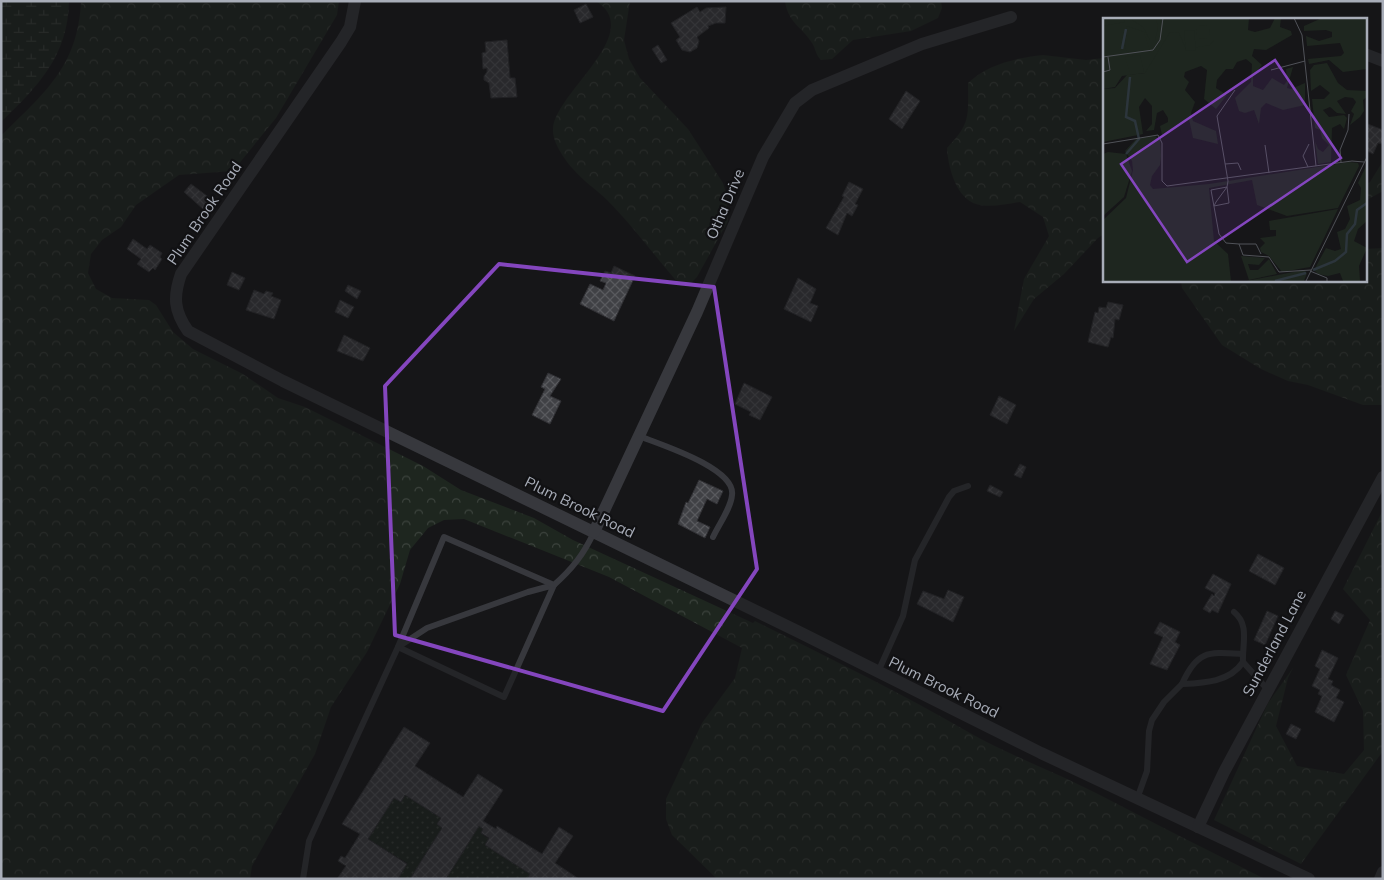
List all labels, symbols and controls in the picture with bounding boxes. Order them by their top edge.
inset map [1103,18,1366,281]
street label: Plum Brook Road [163,158,245,268]
street label: Otha Drive [702,166,748,242]
street label: Plum Brook Road [522,472,638,542]
street label: Sunderland Lane [1238,587,1310,699]
street label: Plum Brook Road [886,652,1002,722]

